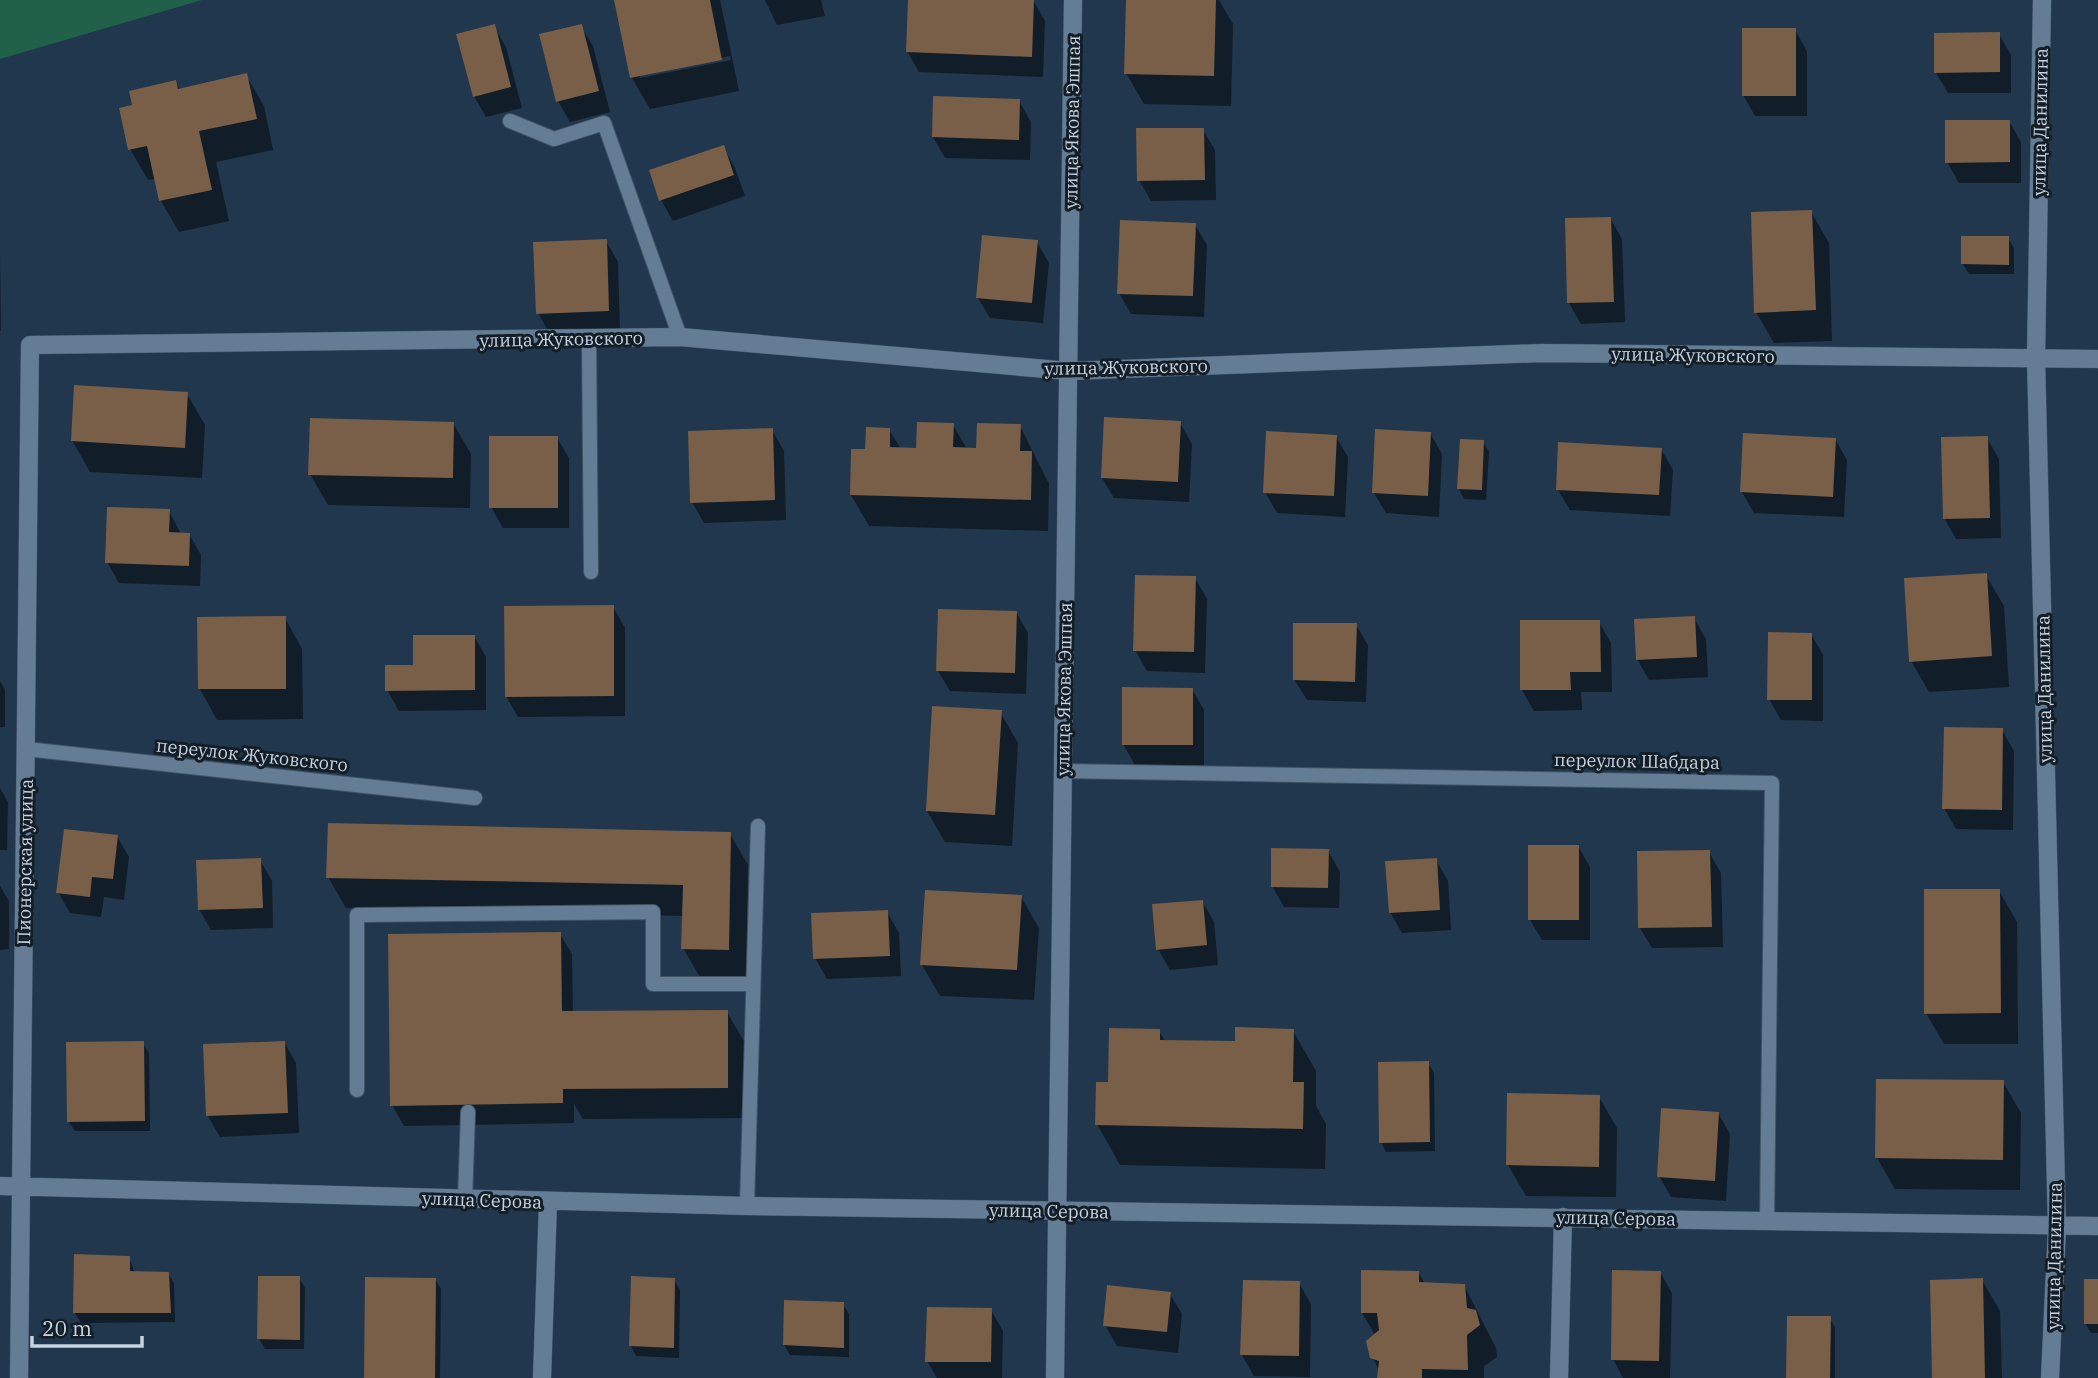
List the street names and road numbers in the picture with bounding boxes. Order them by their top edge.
street label: улица Якова Эшпая [1059,35,1085,209]
street label: улица Данилина [2027,48,2053,196]
street label: улица Жуковского [479,326,643,352]
street label: улица Жуковского [1611,342,1775,368]
street label: улица Жуковского [1044,354,1208,380]
street label: улица Якова Эшпая [1051,602,1077,776]
street label: улица Данилина [2031,615,2057,763]
street label: переулок Жуковского [155,733,349,777]
street label: переулок Шабдара [1554,748,1720,774]
street label: Пионерская улица [12,778,38,945]
street label: улица Данилина [2041,1182,2067,1330]
street label: улица Серова [422,1186,543,1214]
street label: улица Серова [989,1198,1109,1224]
street label: улица Серова [1556,1205,1676,1231]

